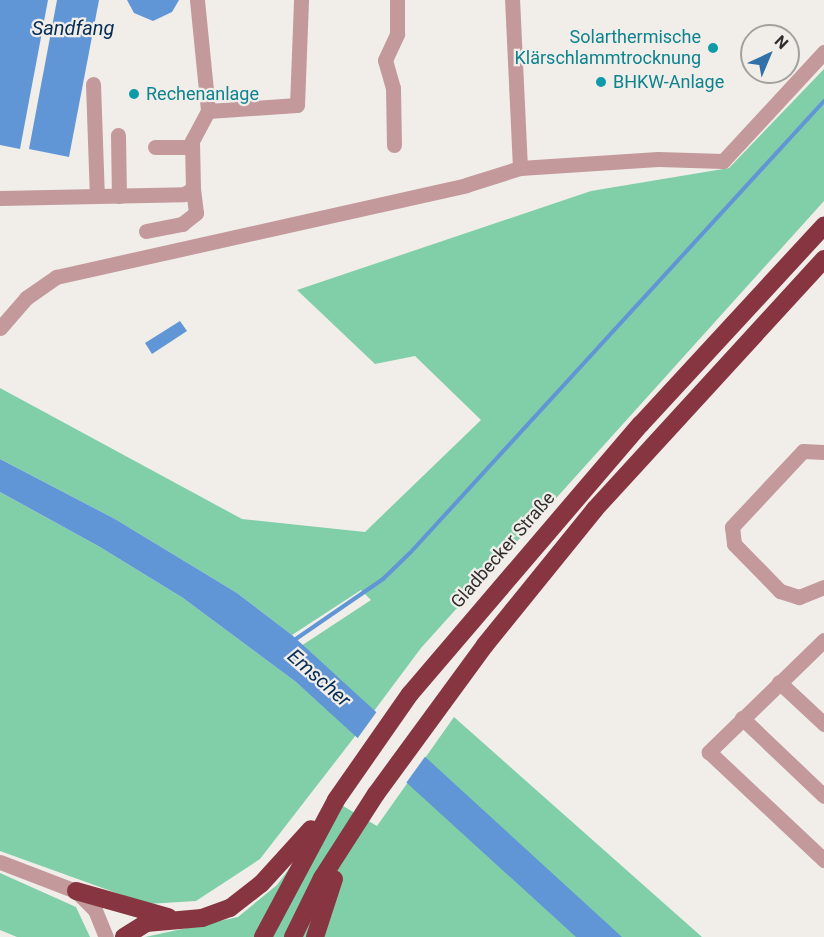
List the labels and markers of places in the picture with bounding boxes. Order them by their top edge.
place label: Solarthermische Klärschlammtrocknung [515,27,701,70]
marker: Solarthermische Klärschlammtrocknung [706,41,720,55]
place label: BHKW-Anlage [613,71,724,93]
marker: BHKW-Anlage [594,75,608,89]
place label: Rechenanlage [146,83,259,105]
marker: Rechenanlage [127,87,141,101]

